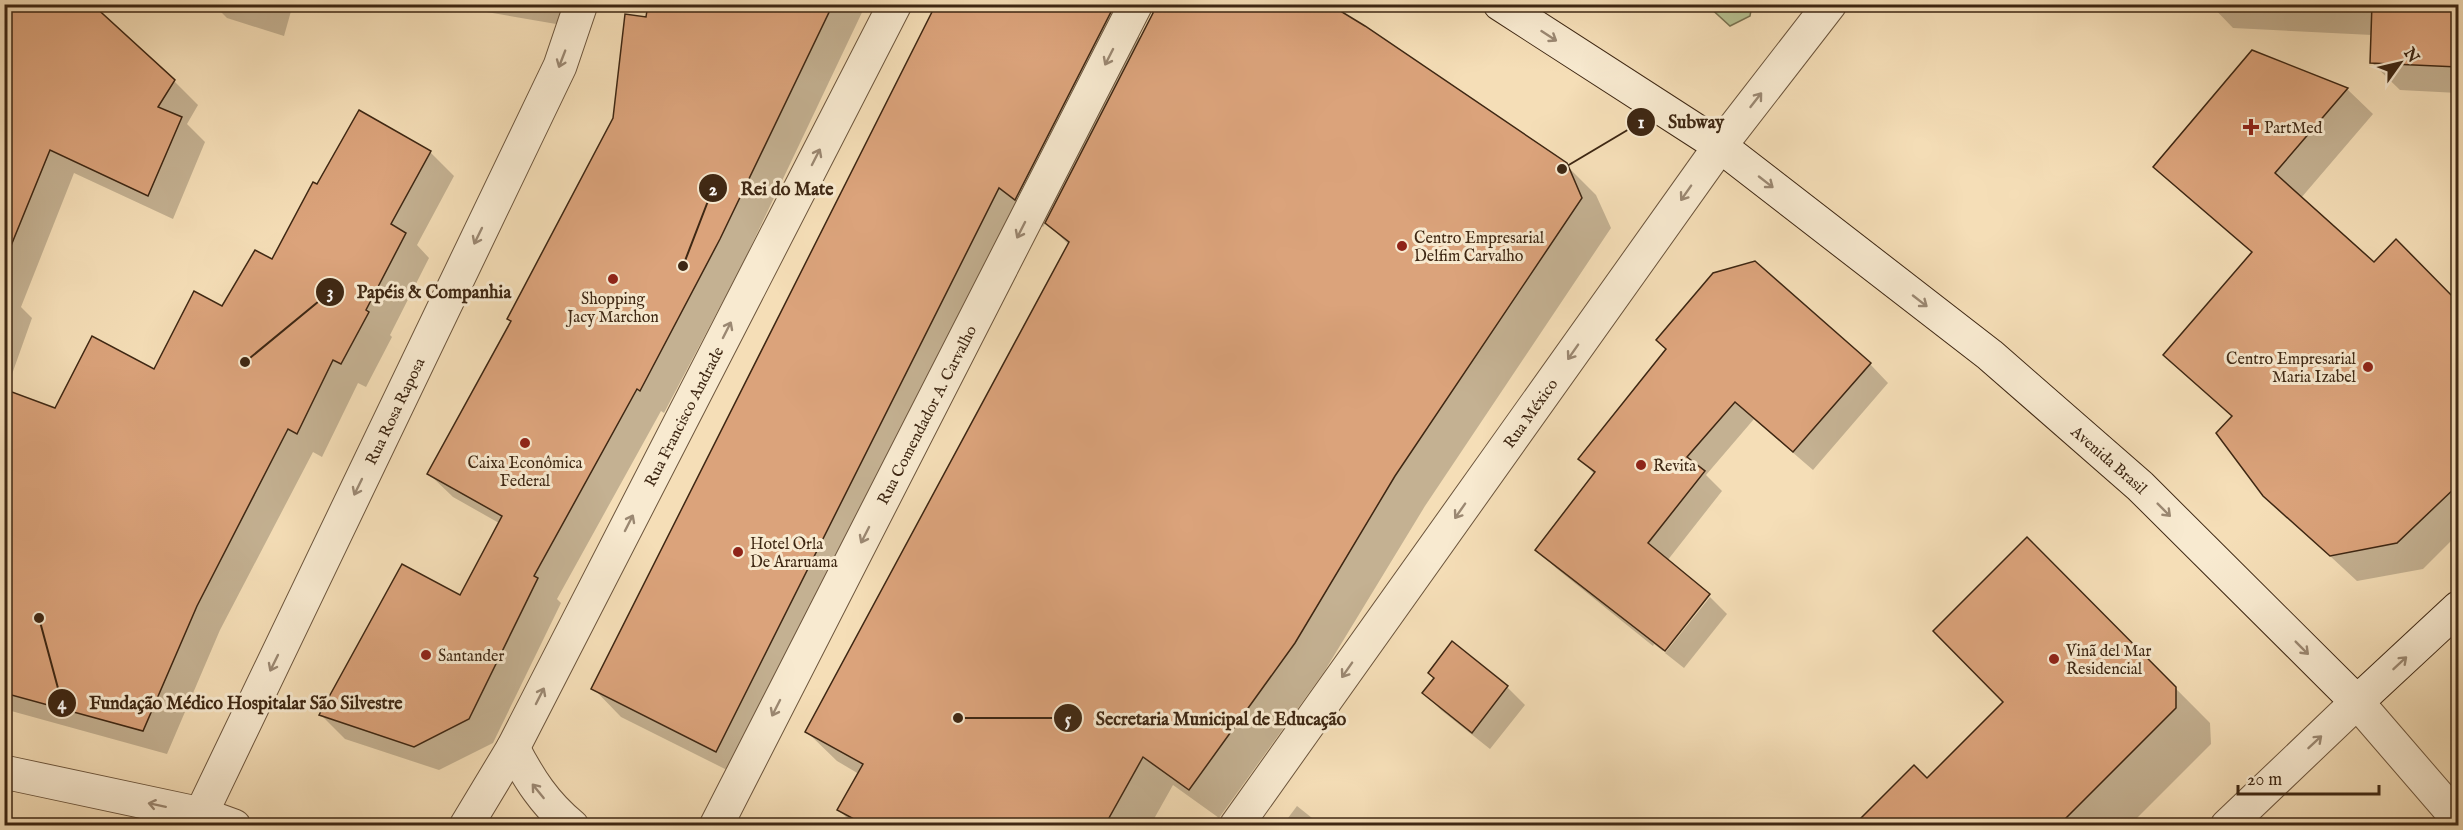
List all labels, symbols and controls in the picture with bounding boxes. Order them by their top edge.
one-way arrow [1541,30,1557,42]
north arrow [2370,33,2430,93]
text: N [2398,44,2423,67]
one-way arrow [1103,47,1115,65]
one-way arrow [555,50,566,68]
one-way arrow [1750,92,1763,108]
callout: Subway [1626,104,1736,140]
text: 1 [1638,112,1645,135]
text: Subway [1668,112,1725,135]
marker: PartMed [2242,118,2260,136]
place label: PartMed [2264,119,2323,139]
one-way arrow [811,148,823,166]
callout: Rei do Mate [698,170,845,206]
one-way arrow [1758,175,1774,188]
text: 2 [709,179,718,202]
text: Rei do Mate [741,179,834,202]
one-way arrow [1680,185,1692,201]
one-way arrow [1015,221,1026,239]
one-way arrow [472,226,484,244]
place label: Centro Empresarial Delfim Carvalho [1414,229,1545,267]
marker: Centro Empresarial Delfim Carvalho [1395,239,1409,253]
marker: Shopping Jacy Marchon [606,272,620,286]
callout: Papéis & Companhia [315,274,523,310]
text: 3 [327,282,333,305]
text: Papéis & Companhia [357,282,512,305]
place label: Shopping Jacy Marchon [565,290,659,328]
one-way arrow [1912,295,1928,308]
one-way arrow [722,322,734,340]
street label: Rua Comendador A. Carvalho [874,322,982,509]
street label: Rua Francisco Andrade [641,344,729,490]
one-way arrow [1567,344,1579,360]
place label: Centro Empresarial Maria Izabel [2226,350,2357,388]
street label: Rua Rosa Raposa [362,355,430,469]
marker: Centro Empresarial Maria Izabel [2361,360,2375,374]
street label: Rua México [1500,375,1563,453]
street label: Avenida Brasil [2065,422,2151,500]
marker: Caixa Econômica Federal [518,436,532,450]
place label: Caixa Econômica Federal [468,454,583,492]
place label: Revita [1653,457,1696,477]
marker: Revita [1634,458,1648,472]
one-way arrow [351,478,363,496]
one-way arrow [1454,502,1466,519]
one-way arrow [2157,502,2172,517]
one-way arrow [624,514,635,532]
one-way arrow [859,525,870,543]
place label: Hotel Orla De Araruama [750,535,838,573]
marker: Hotel Orla De Araruama [731,545,745,559]
one-way arrow [2295,640,2310,655]
place label: Vinã del Mar Residencial [2065,642,2151,680]
place label: Santander [438,647,504,667]
marker: Santander [419,648,433,662]
marker: Vinã del Mar Residencial [2047,652,2061,666]
one-way arrow [267,654,279,672]
one-way arrow [2392,656,2407,670]
one-way arrow [1341,661,1353,677]
callout: Fundação Médico Hospitalar São Silvestre [47,685,415,721]
one-way arrow [535,688,546,706]
text: 4 [58,693,68,716]
text: Fundação Médico Hospitalar São Silvestre [89,693,403,716]
one-way arrow [770,699,782,717]
callout: Secretaria Municipal de Educação [1053,700,1358,736]
text: 5 [1065,709,1072,732]
text: Secretaria Municipal de Educação [1096,709,1346,732]
one-way arrow [2308,735,2323,749]
scale bar [2238,758,2379,796]
text: 20 m [2247,769,2282,792]
one-way arrow [531,783,544,799]
one-way arrow [148,799,168,810]

